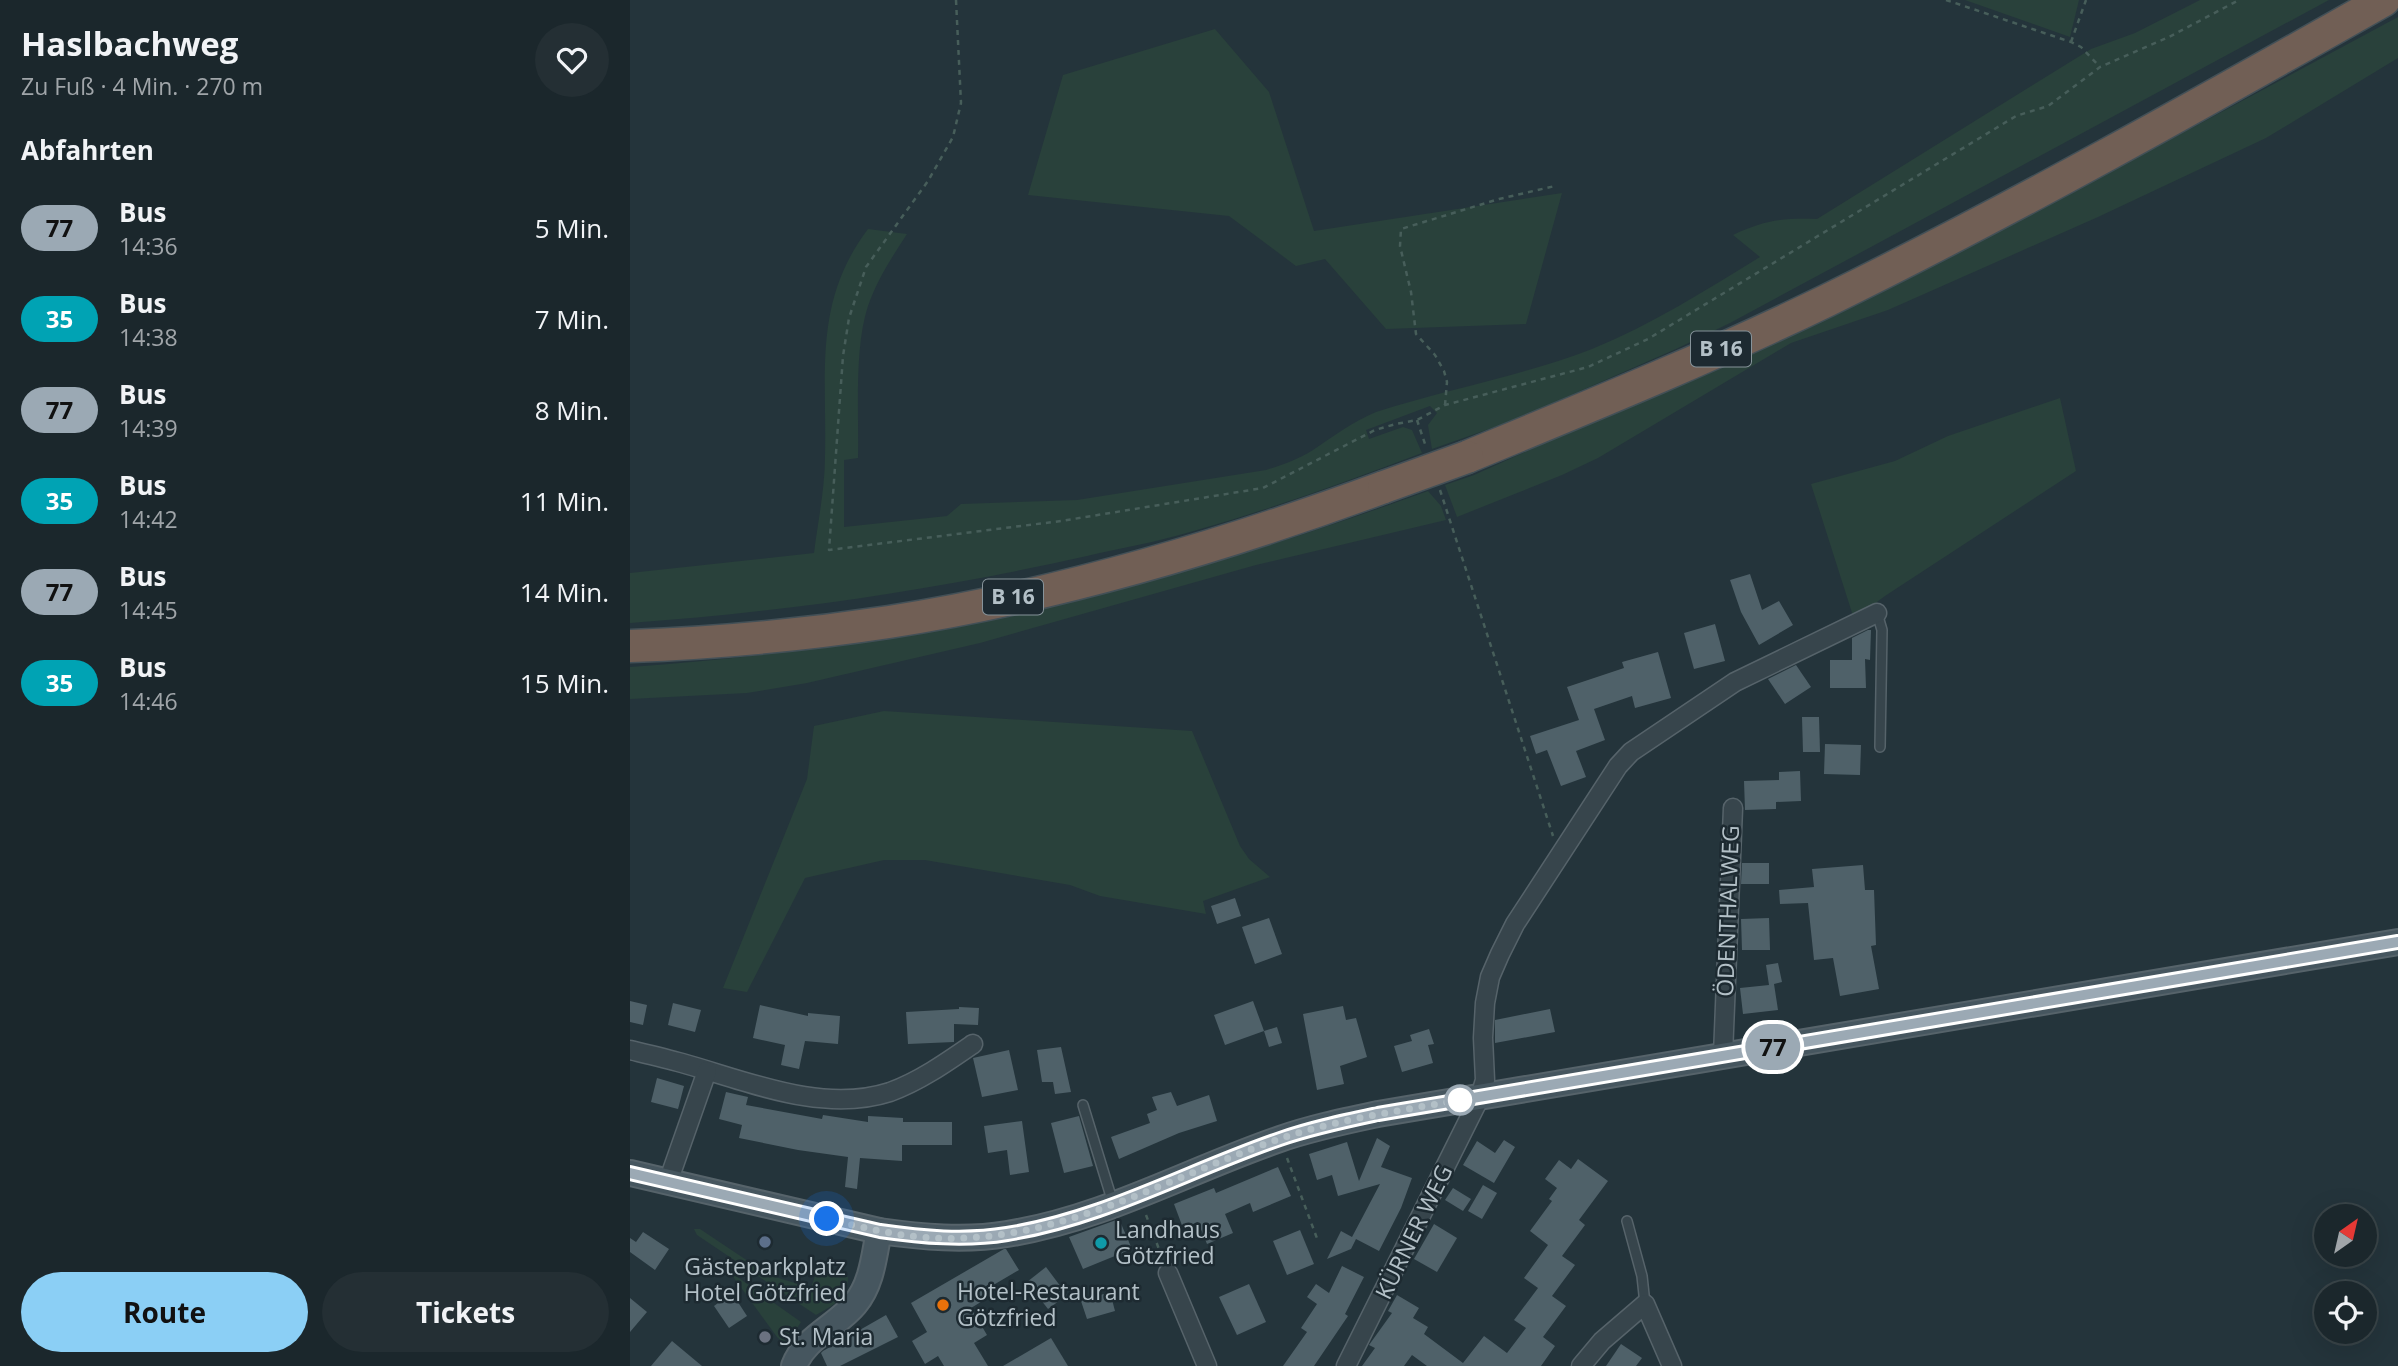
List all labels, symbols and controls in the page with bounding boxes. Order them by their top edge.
text: Haslbachweg [21,21,239,66]
button: heart [535,23,609,97]
text: Zu Fuß · 4 Min. · 270 m [21,70,263,102]
text: Abfahrten [21,132,154,168]
text: Bus [119,194,166,230]
text: 5 Min. [535,210,609,246]
text: 77 [46,211,73,244]
text: 14:36 [119,230,178,262]
text: Bus [119,285,166,321]
text: 7 Min. [535,301,609,337]
text: 35 [46,302,73,335]
text: 14:38 [119,321,178,353]
road number: B 16 [1691,332,1751,366]
text: Bus [119,376,166,412]
text: 8 Min. [535,392,609,428]
text: 77 [46,393,73,426]
text: 14:39 [119,412,178,444]
text: Bus [119,467,166,503]
text: 11 Min. [520,483,609,519]
text: 35 [46,484,73,517]
text: 14:42 [119,503,178,535]
text: Bus [119,558,166,594]
text: 14 Min. [520,574,609,610]
text: 77 [46,575,73,608]
road number: B 16 [983,580,1043,614]
text: 14:45 [119,594,178,626]
text: Bus [119,649,166,685]
text: 15 Min. [520,665,609,701]
text: 35 [46,666,73,699]
text: 14:46 [119,685,178,717]
street label: ÖDENTHALWEG [1708,825,1746,997]
line badge: 77 [1742,1024,1804,1070]
text: 77 [1759,1030,1787,1063]
unlabelled marker [1445,1085,1475,1115]
street label: KÜRNER WEG [1367,1159,1459,1304]
your location [809,1201,844,1236]
north arrow [2314,1204,2376,1267]
map controls [2314,1204,2377,1344]
place label: Landhaus Götzfried [1115,1213,1220,1271]
marker: Gästeparkplatz Hotel Götzfried [757,1234,773,1250]
marker: Landhaus Götzfried [1093,1235,1109,1251]
place label: Gästeparkplatz Hotel Götzfried [683,1250,847,1308]
button: Route [21,1272,308,1352]
button: Tickets [322,1272,609,1352]
place label: Hotel-Restaurant Götzfried [957,1275,1140,1333]
button: locate [2314,1281,2377,1344]
marker: Hotel-Restaurant Götzfried [935,1297,951,1313]
place label: St. Maria [779,1320,873,1352]
marker: St. Maria [757,1329,773,1345]

